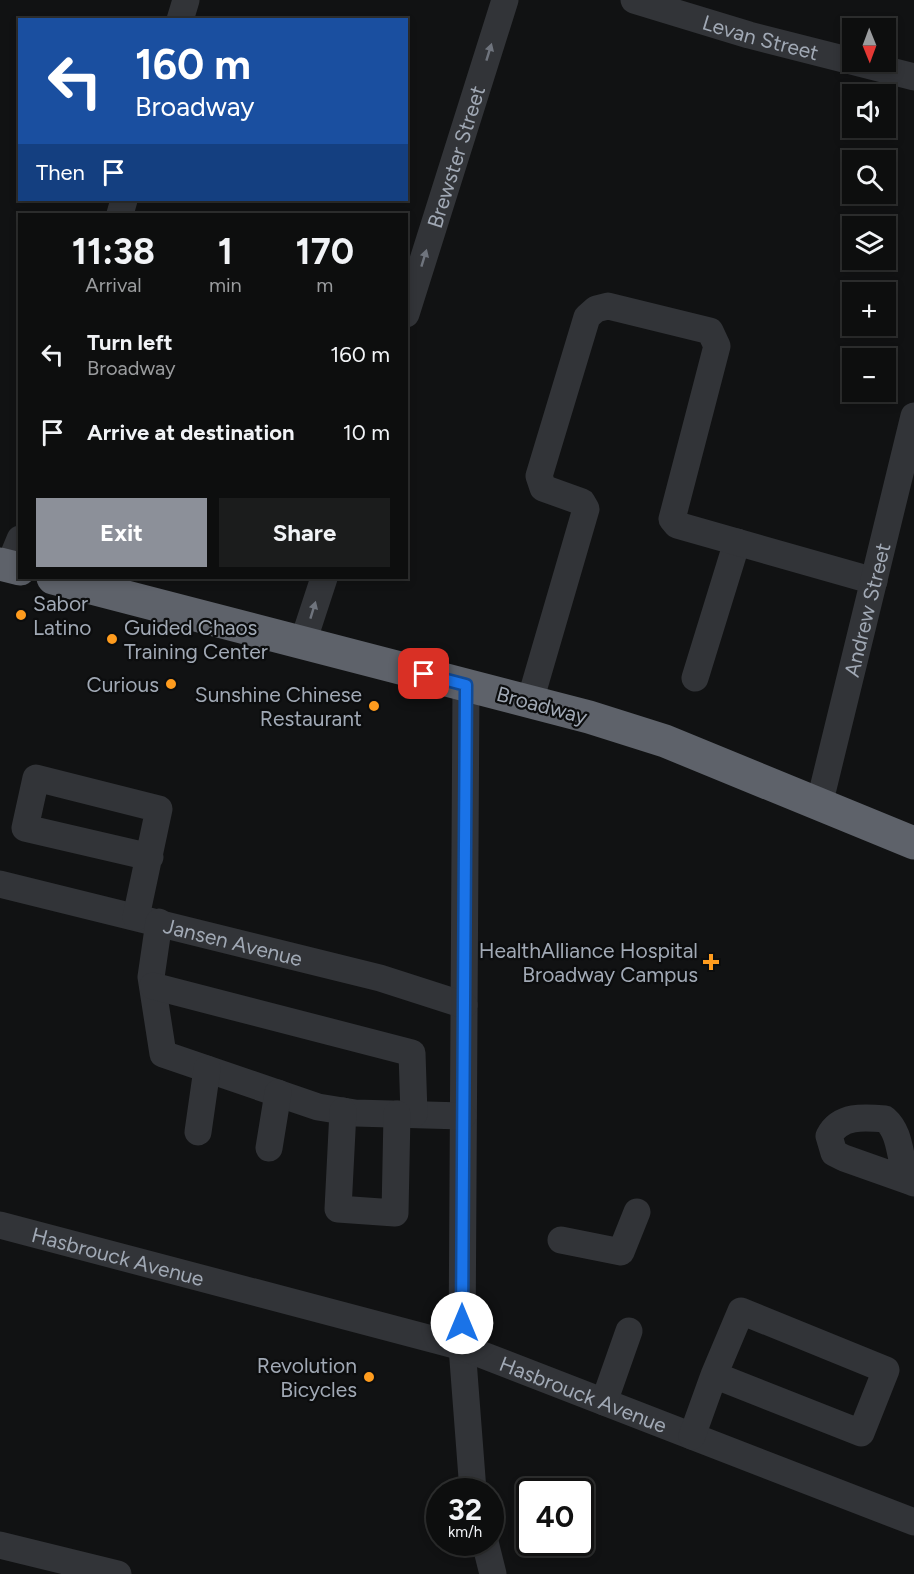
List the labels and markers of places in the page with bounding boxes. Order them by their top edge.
place label: Sabor Latino [33,591,91,640]
marker: Sabor Latino [14,608,28,622]
place label: Guided Chaos Training Center [124,615,268,664]
marker: Guided Chaos Training Center [105,632,119,646]
pin [398,648,449,699]
place label: Curious [86,672,159,697]
marker: Curious [164,677,178,691]
place label: Sunshine Chinese Restaurant [195,682,362,731]
marker: Sunshine Chinese Restaurant [367,699,381,713]
place label: HealthAlliance Hospital Broadway Campus [479,938,698,987]
marker: HealthAlliance Hospital Broadway Campus [702,953,720,971]
place label: Revolution Bicycles [257,1353,357,1402]
marker: Revolution Bicycles [362,1370,376,1384]

